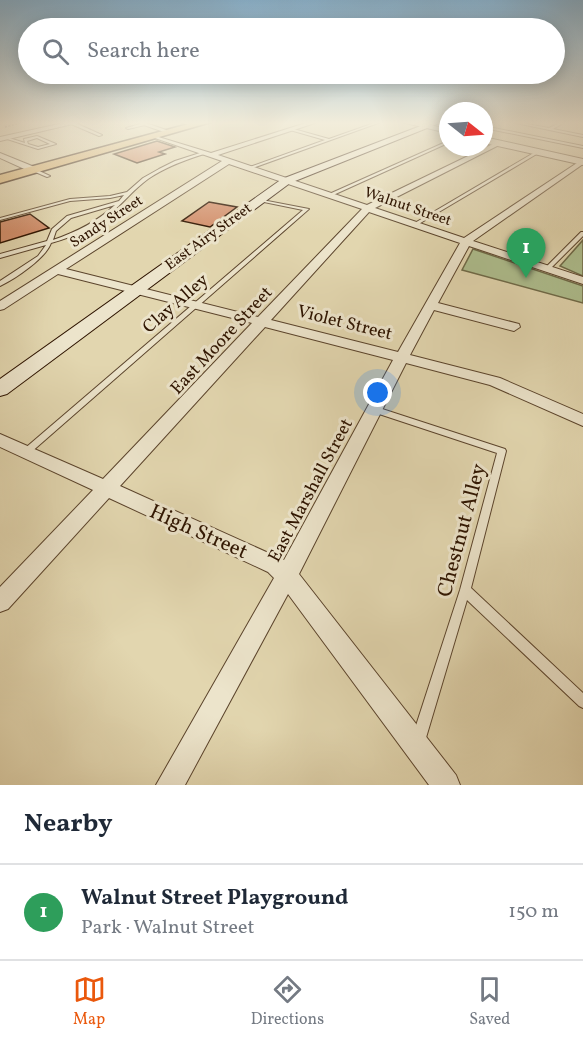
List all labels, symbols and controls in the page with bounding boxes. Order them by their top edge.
search box [18,18,565,84]
icon: search [39,35,72,68]
text: Search here [87,36,200,67]
north arrow [439,102,493,156]
street label: Walnut Street [361,183,454,232]
street label: Sandy Street [66,191,147,254]
street label: East Airy Street [161,199,257,276]
pin: 1 [506,228,546,278]
street label: Clay Alley [138,268,215,340]
street label: East Moore Street [165,281,279,401]
street label: Violet Street [294,300,395,347]
your location [363,378,392,407]
street label: East Marshall Street [263,414,360,567]
street label: Chestnut Alley [431,460,494,600]
street label: High Street [145,498,252,567]
text: Nearby [24,806,113,842]
text: Walnut Street Playground [81,883,348,914]
text: 1 [39,898,48,926]
text: 150 m [508,898,559,926]
text: Park · Walnut Street [81,914,254,942]
tab: Map [73,973,106,1031]
tab: Directions [251,973,324,1031]
tab: Saved [469,973,510,1031]

